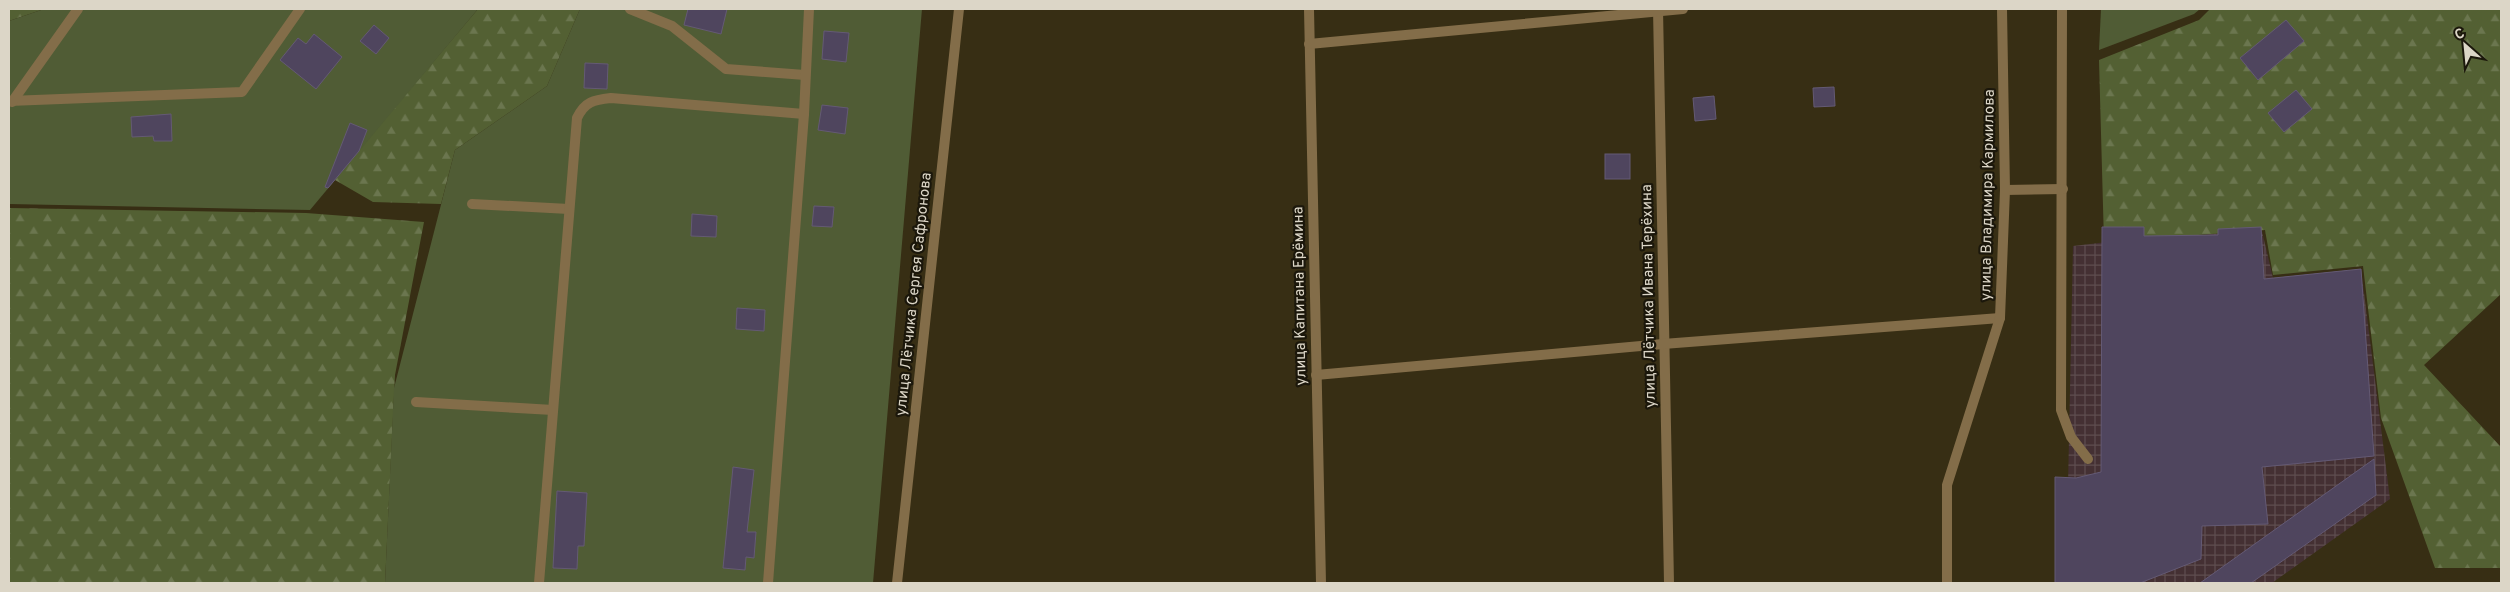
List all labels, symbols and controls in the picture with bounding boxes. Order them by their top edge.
north arrow [2440,20,2490,70]
text: С [2452,25,2468,44]
street label: улица Владимира Кармилова [1977,89,2000,301]
street label: улица Лётчика Сергея Сафронова [892,171,937,417]
street label: улица Лётчика Ивана Терёхина [1638,184,1661,408]
street label: улица Капитана Ерёмина [1289,206,1312,386]

